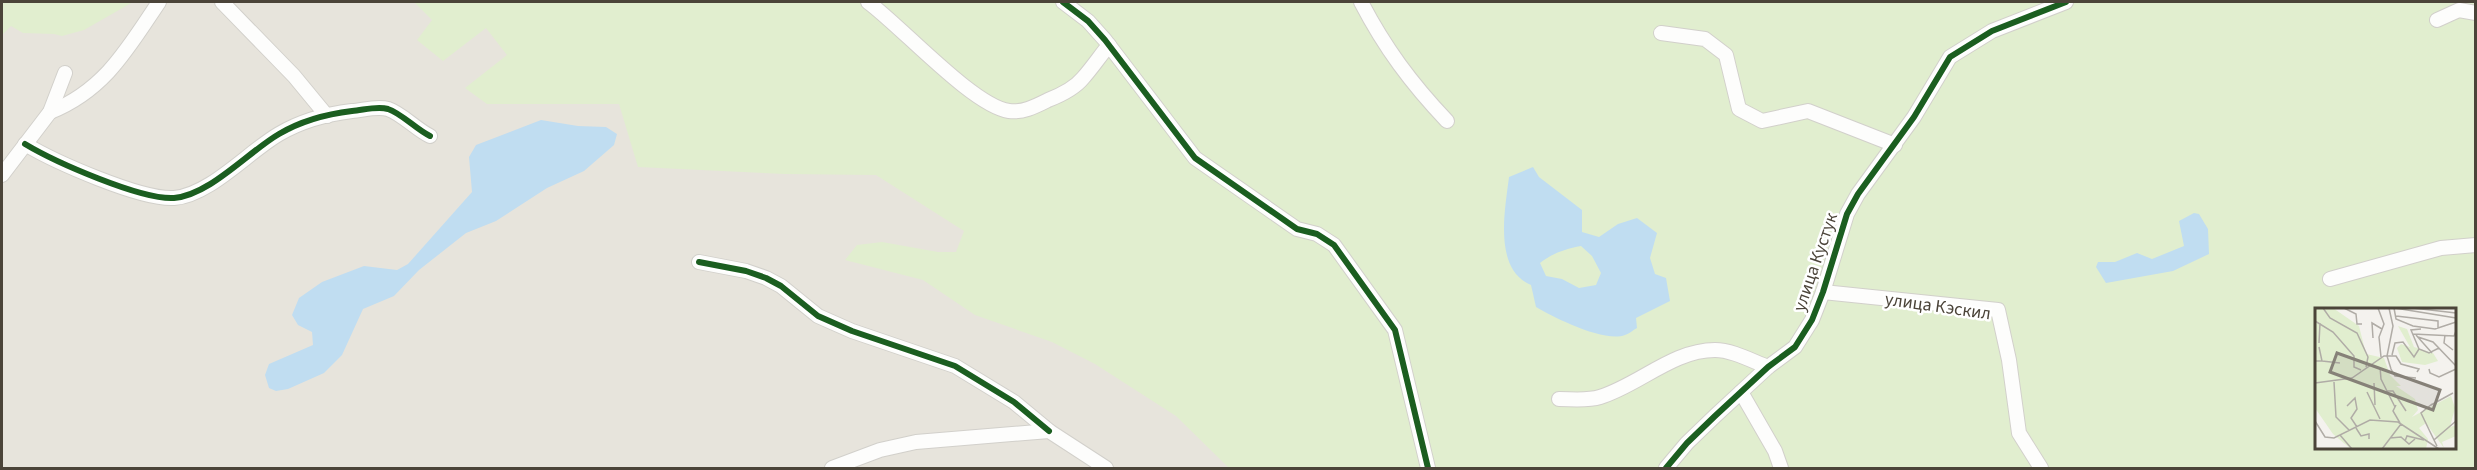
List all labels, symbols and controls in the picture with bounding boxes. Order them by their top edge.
street label: улица Кустук [1787,209,1844,315]
street label: улица Кэскил [1883,287,1993,326]
inset map [2315,308,2456,449]

